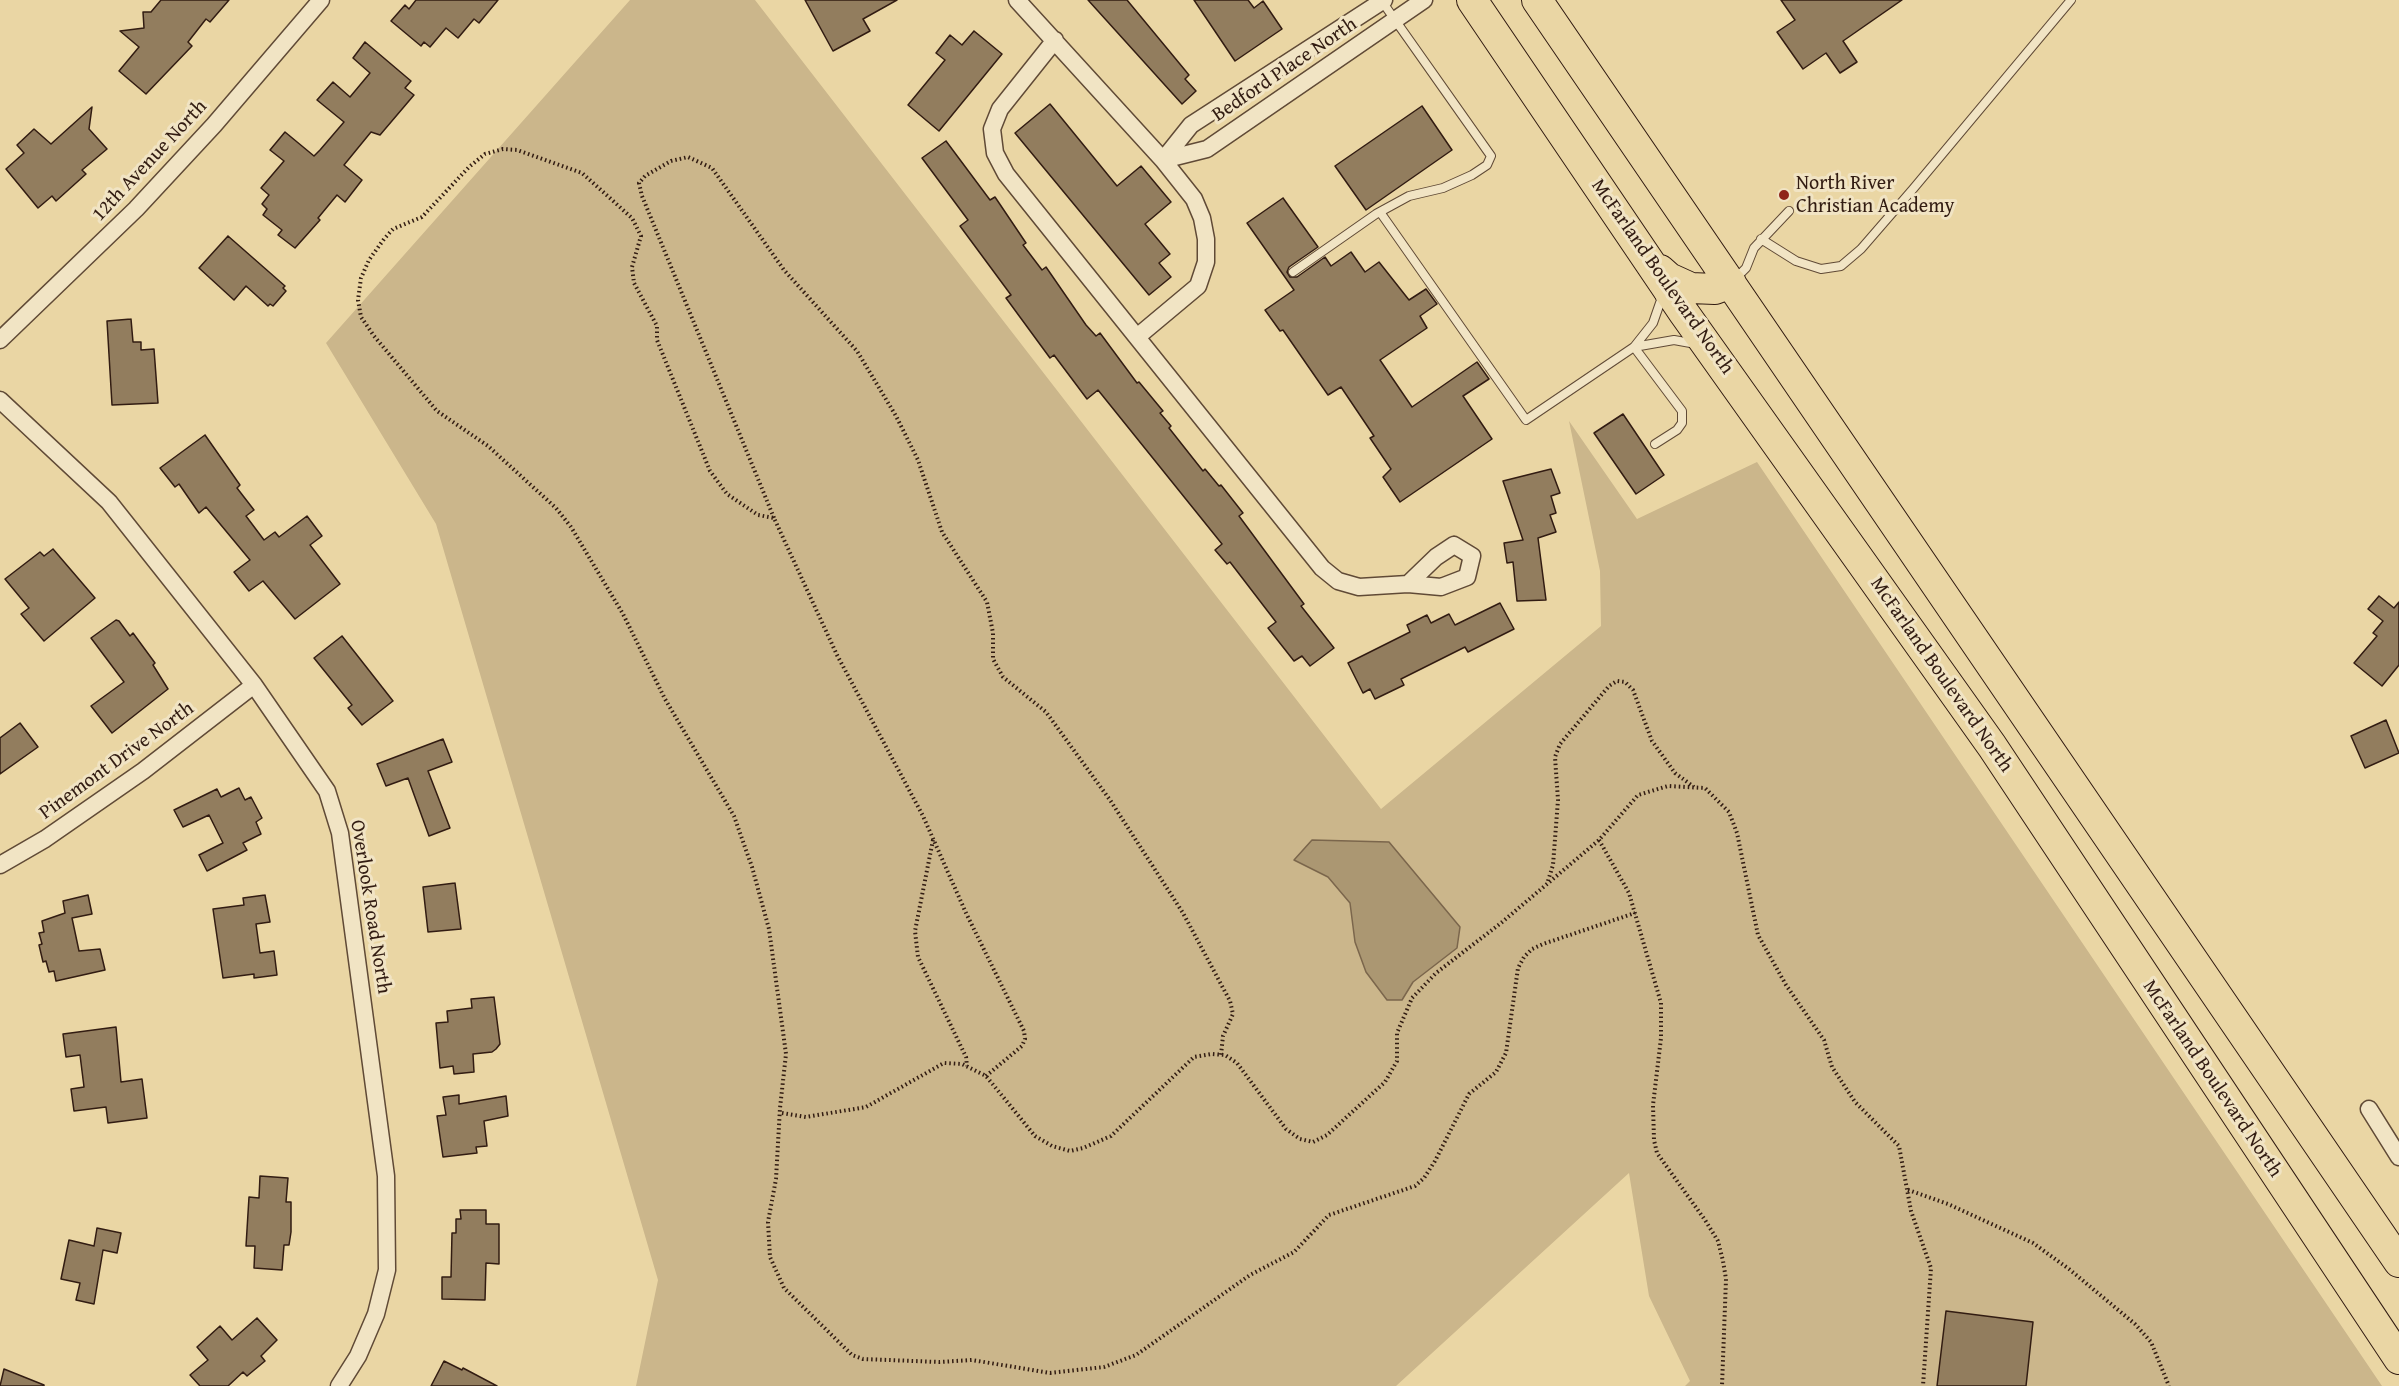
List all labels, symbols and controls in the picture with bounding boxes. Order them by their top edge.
street label: Bedford Place North [1208,13,1362,127]
street label: 12th Avenue North [87,95,213,227]
place label: North River Christian Academy [1796,172,1954,219]
street label: McFarland Boulevard North [1585,175,1739,379]
marker: North River Christian Academy [1777,188,1791,202]
street label: McFarland Boulevard North [1864,573,2018,777]
street label: Pinemont Drive North [35,697,199,825]
street label: Overlook Road North [344,818,396,996]
street label: McFarland Boulevard North [2137,976,2287,1182]

